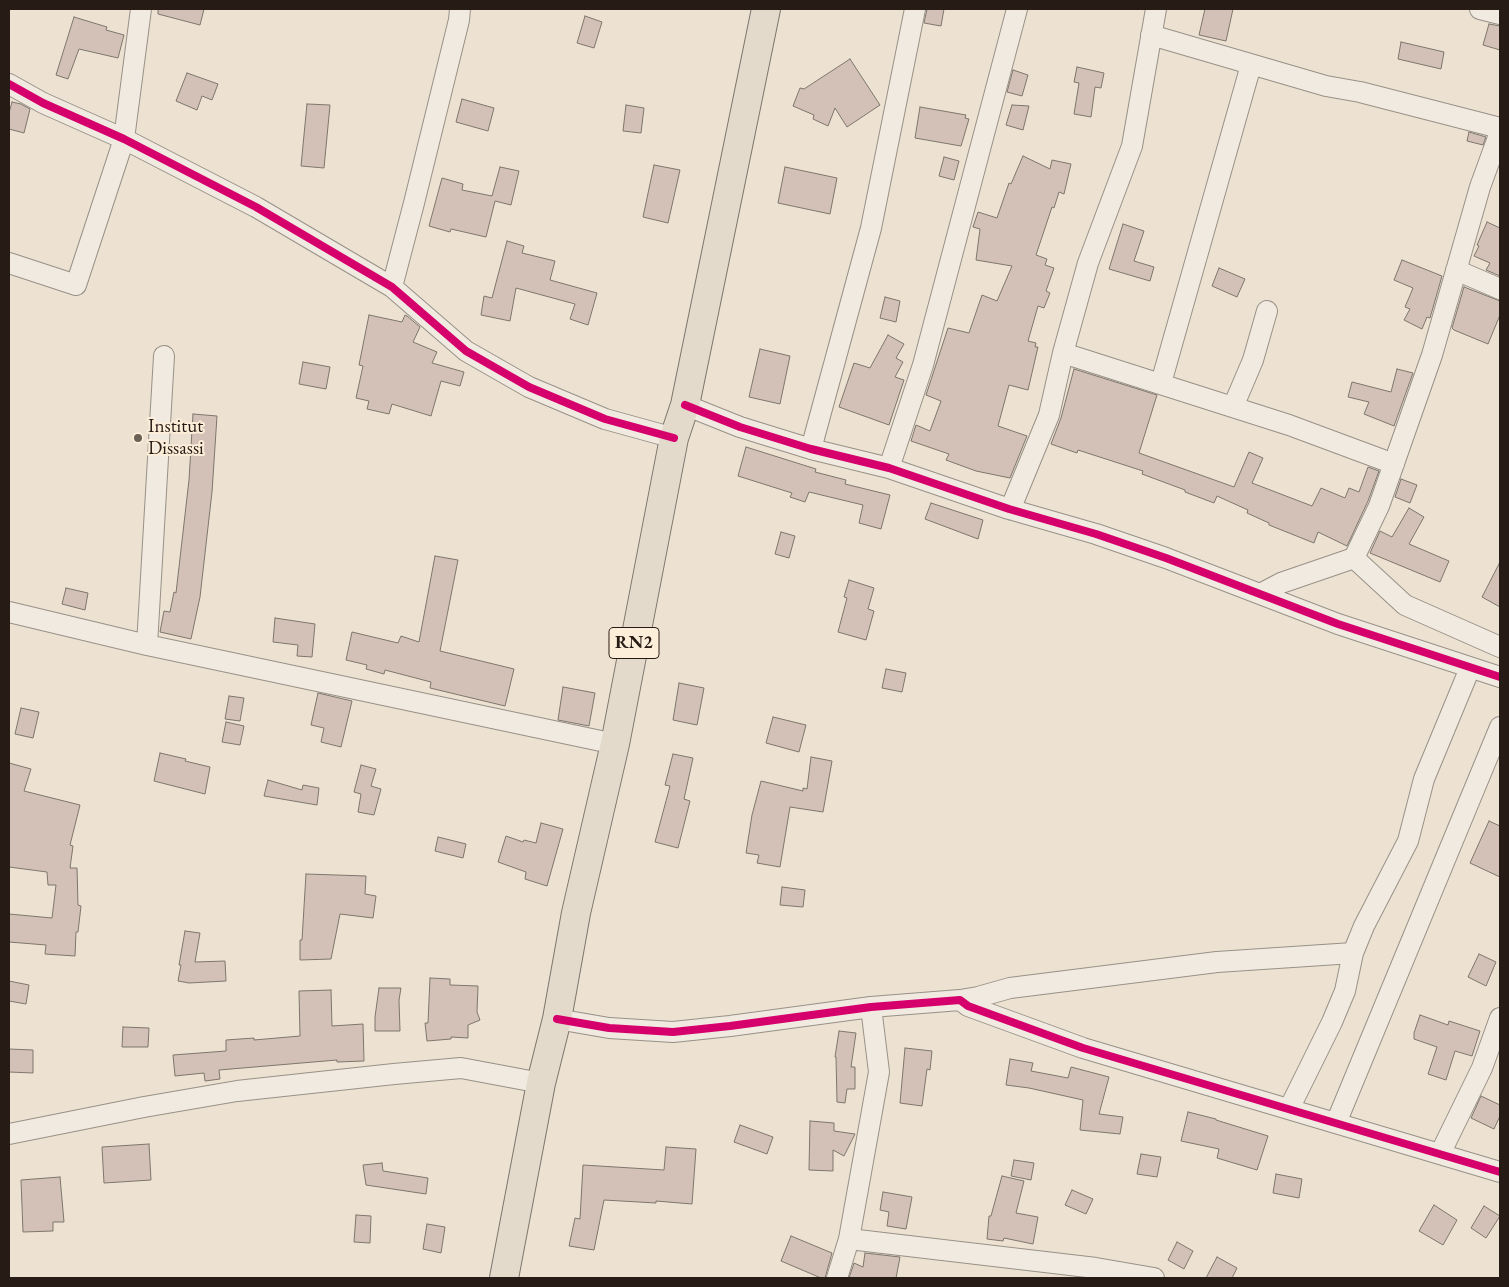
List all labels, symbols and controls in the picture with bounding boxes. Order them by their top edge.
place label: Institut Dissassi [148,416,204,460]
marker: Institut Dissassi [132,432,144,444]
road number: RN2 [609,628,659,658]

